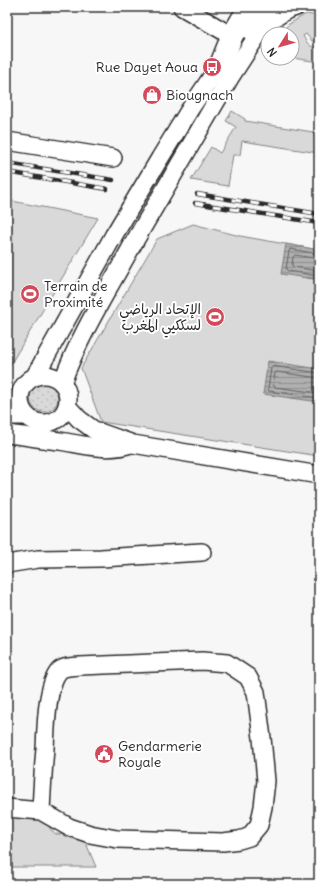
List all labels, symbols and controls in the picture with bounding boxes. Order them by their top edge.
north arrow [260,26,300,66]
text: N [264,45,280,59]
bus stop icon: Rue Dayet Aoua [201,56,223,78]
place label: Rue Dayet Aoua [96,58,198,76]
shop icon: Biougnach [141,84,163,106]
place label: Biougnach [166,86,233,104]
place label: Terrain de Proximité [44,277,107,311]
sports icon: Terrain de Proximité [19,283,41,305]
place label: الإتحاد الرياضي لسككيي المغرب [119,300,201,338]
sports icon: الإتحاد الرياضي لسككيي المغرب [204,306,226,328]
place label: Gendarmerie Royale [118,737,202,771]
public building icon: Gendarmerie Royale [93,743,115,765]

